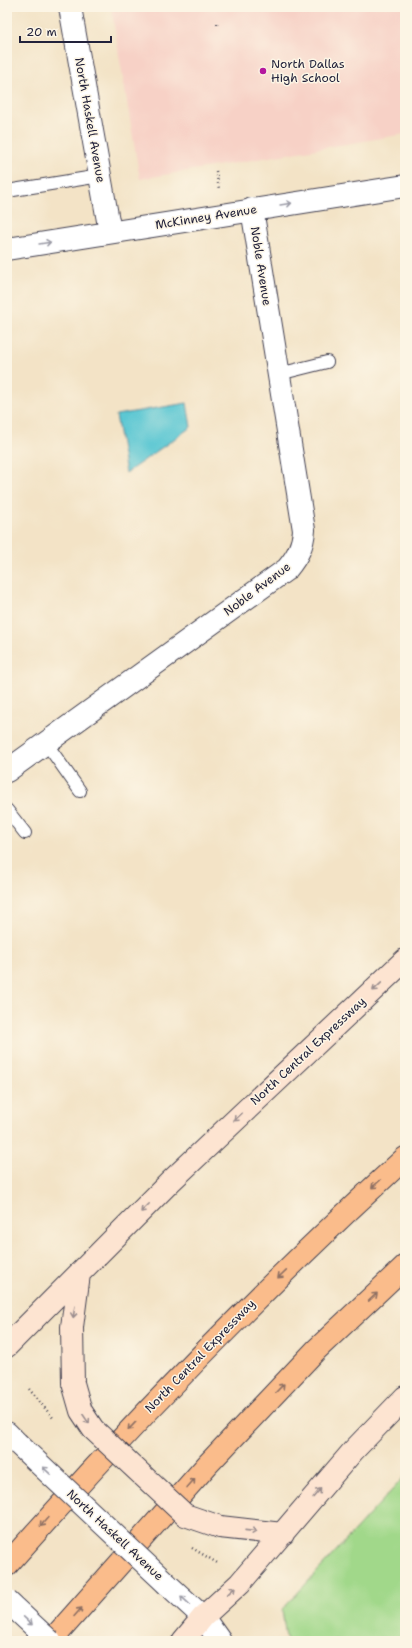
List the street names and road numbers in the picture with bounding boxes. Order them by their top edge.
street label: North Haskell Avenue [71,56,109,184]
street label: McKinney Avenue [154,201,258,233]
street label: Noble Avenue [247,225,275,307]
street label: Noble Avenue [220,558,294,619]
street label: North Central Expressway [247,993,369,1109]
street label: North Central Expressway [141,1296,259,1416]
street label: North Haskell Avenue [63,1486,167,1584]

